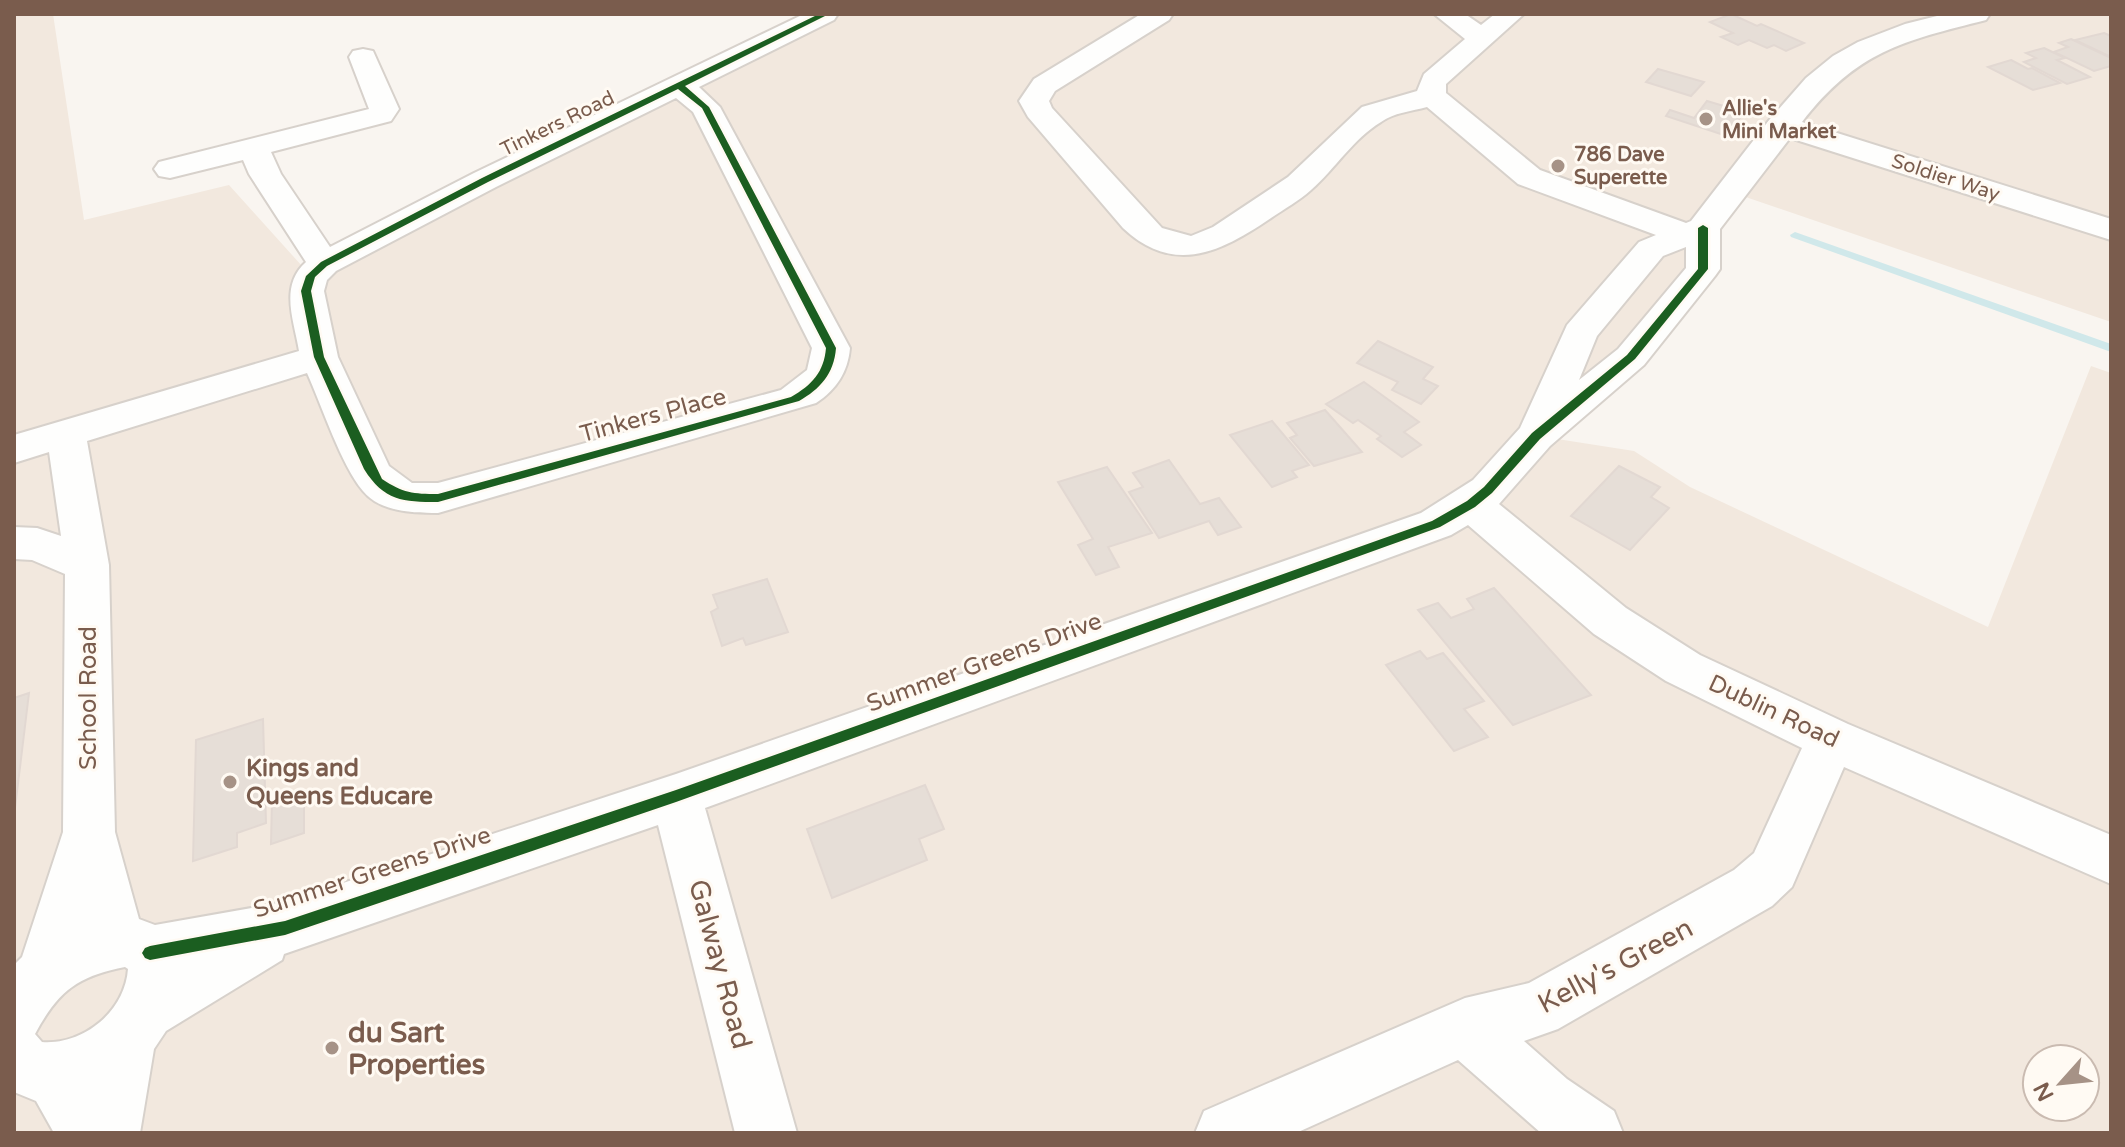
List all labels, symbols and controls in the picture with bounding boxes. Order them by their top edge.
street label: Tinkers Road [496,86,618,162]
place label: Allie's Mini Market [1722,97,1837,144]
marker: Allie's Mini Market [1697,110,1715,128]
place label: 786 Dave Superette [1574,143,1667,190]
street label: Soldier Way [1889,149,2003,207]
marker: 786 Dave Superette [1549,157,1567,175]
street label: Tinkers Place [577,382,729,449]
street label: Summer Greens Drive [863,606,1106,718]
street label: School Road [74,626,103,770]
street label: Dublin Road [1704,669,1844,754]
place label: Kings and Queens Educare [246,754,433,811]
marker: Kings and Queens Educare [221,773,239,791]
street label: Summer Greens Drive [250,820,495,925]
street label: Galway Road [681,876,759,1053]
street label: Kelly's Green [1532,911,1699,1021]
place label: du Sart Properties [348,1016,485,1082]
marker: du Sart Properties [323,1039,341,1057]
north arrow [2021,1043,2101,1123]
text: N [2028,1078,2060,1105]

